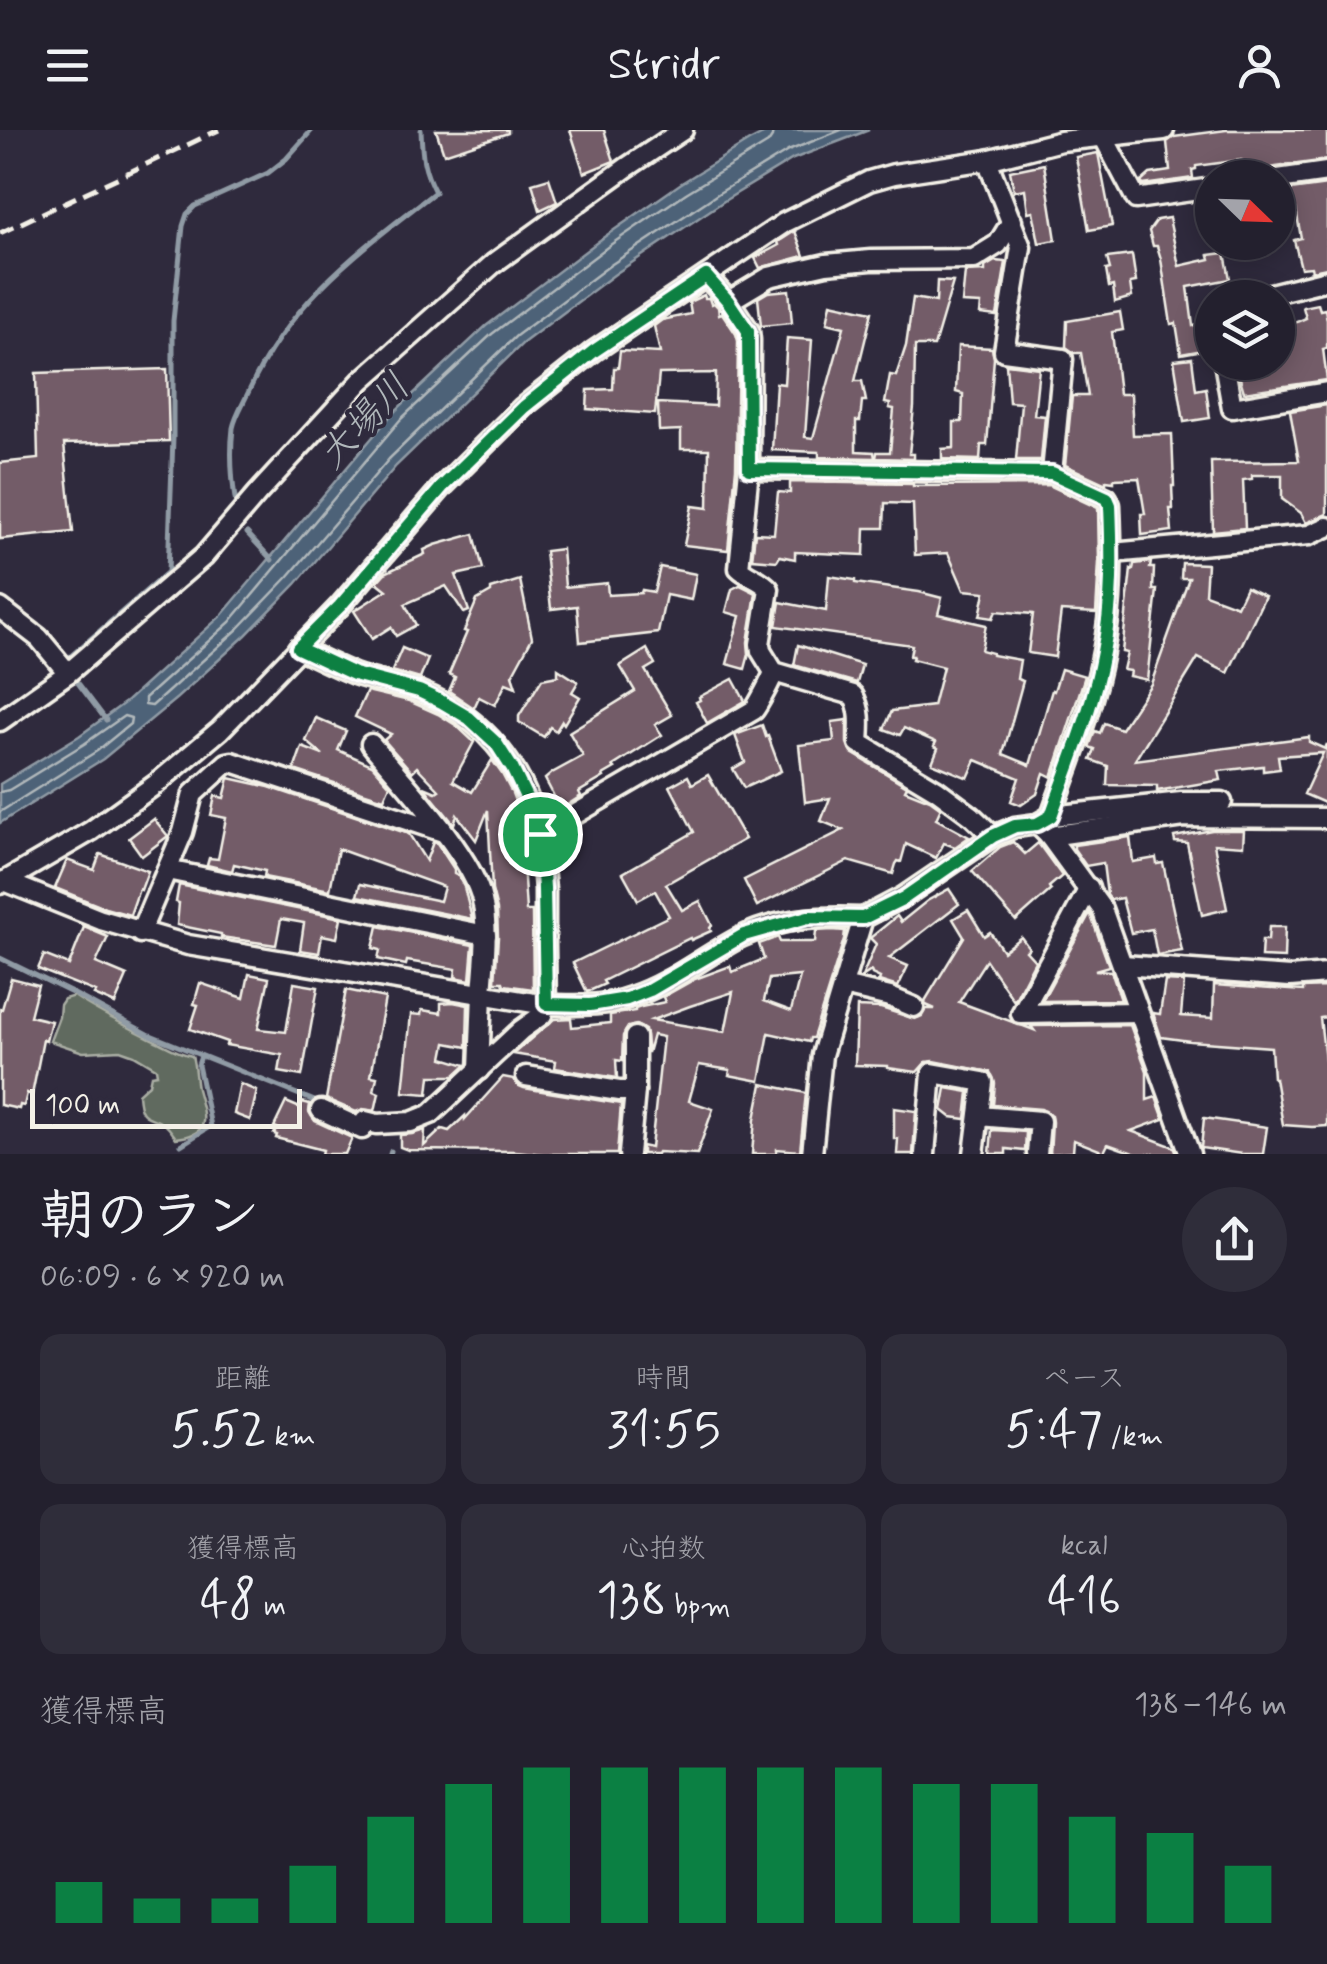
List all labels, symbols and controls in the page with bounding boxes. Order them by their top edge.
text: Stridr [607,36,720,95]
icon: menu [40,38,95,93]
icon: person [1232,38,1287,93]
north arrow [1195,160,1295,260]
map controls [1195,160,1295,380]
button: layers [1195,280,1295,380]
water label: 大場川 [308,364,422,480]
pin [498,792,583,877]
icon: arrive [513,807,568,862]
scale bar [30,1084,302,1128]
text: 100 m [45,1088,120,1125]
text: 朝のラン [40,1182,260,1254]
button: share [1182,1187,1287,1292]
text: 06:09 · 6 × 920 m [40,1256,285,1298]
text: 距離 [215,1361,271,1398]
text: 時間 [635,1361,692,1398]
text: ペース [1043,1361,1125,1398]
text: 5.52 [170,1398,267,1464]
text: 31:55 [606,1398,721,1464]
text: 5:47 [1005,1398,1103,1464]
text: km [267,1419,315,1456]
text: /km [1103,1419,1163,1456]
text: kcal [1061,1528,1108,1565]
text: 獲得標高 [187,1531,299,1568]
text: 心拍数 [621,1531,706,1568]
text: 416 [1047,1565,1121,1631]
text: 48 [200,1568,256,1634]
text: 138 [596,1568,667,1634]
text: m [256,1589,286,1626]
text: bpm [667,1589,731,1626]
text: 138–146 m [1134,1684,1287,1726]
text: 獲得標高 [40,1691,168,1733]

